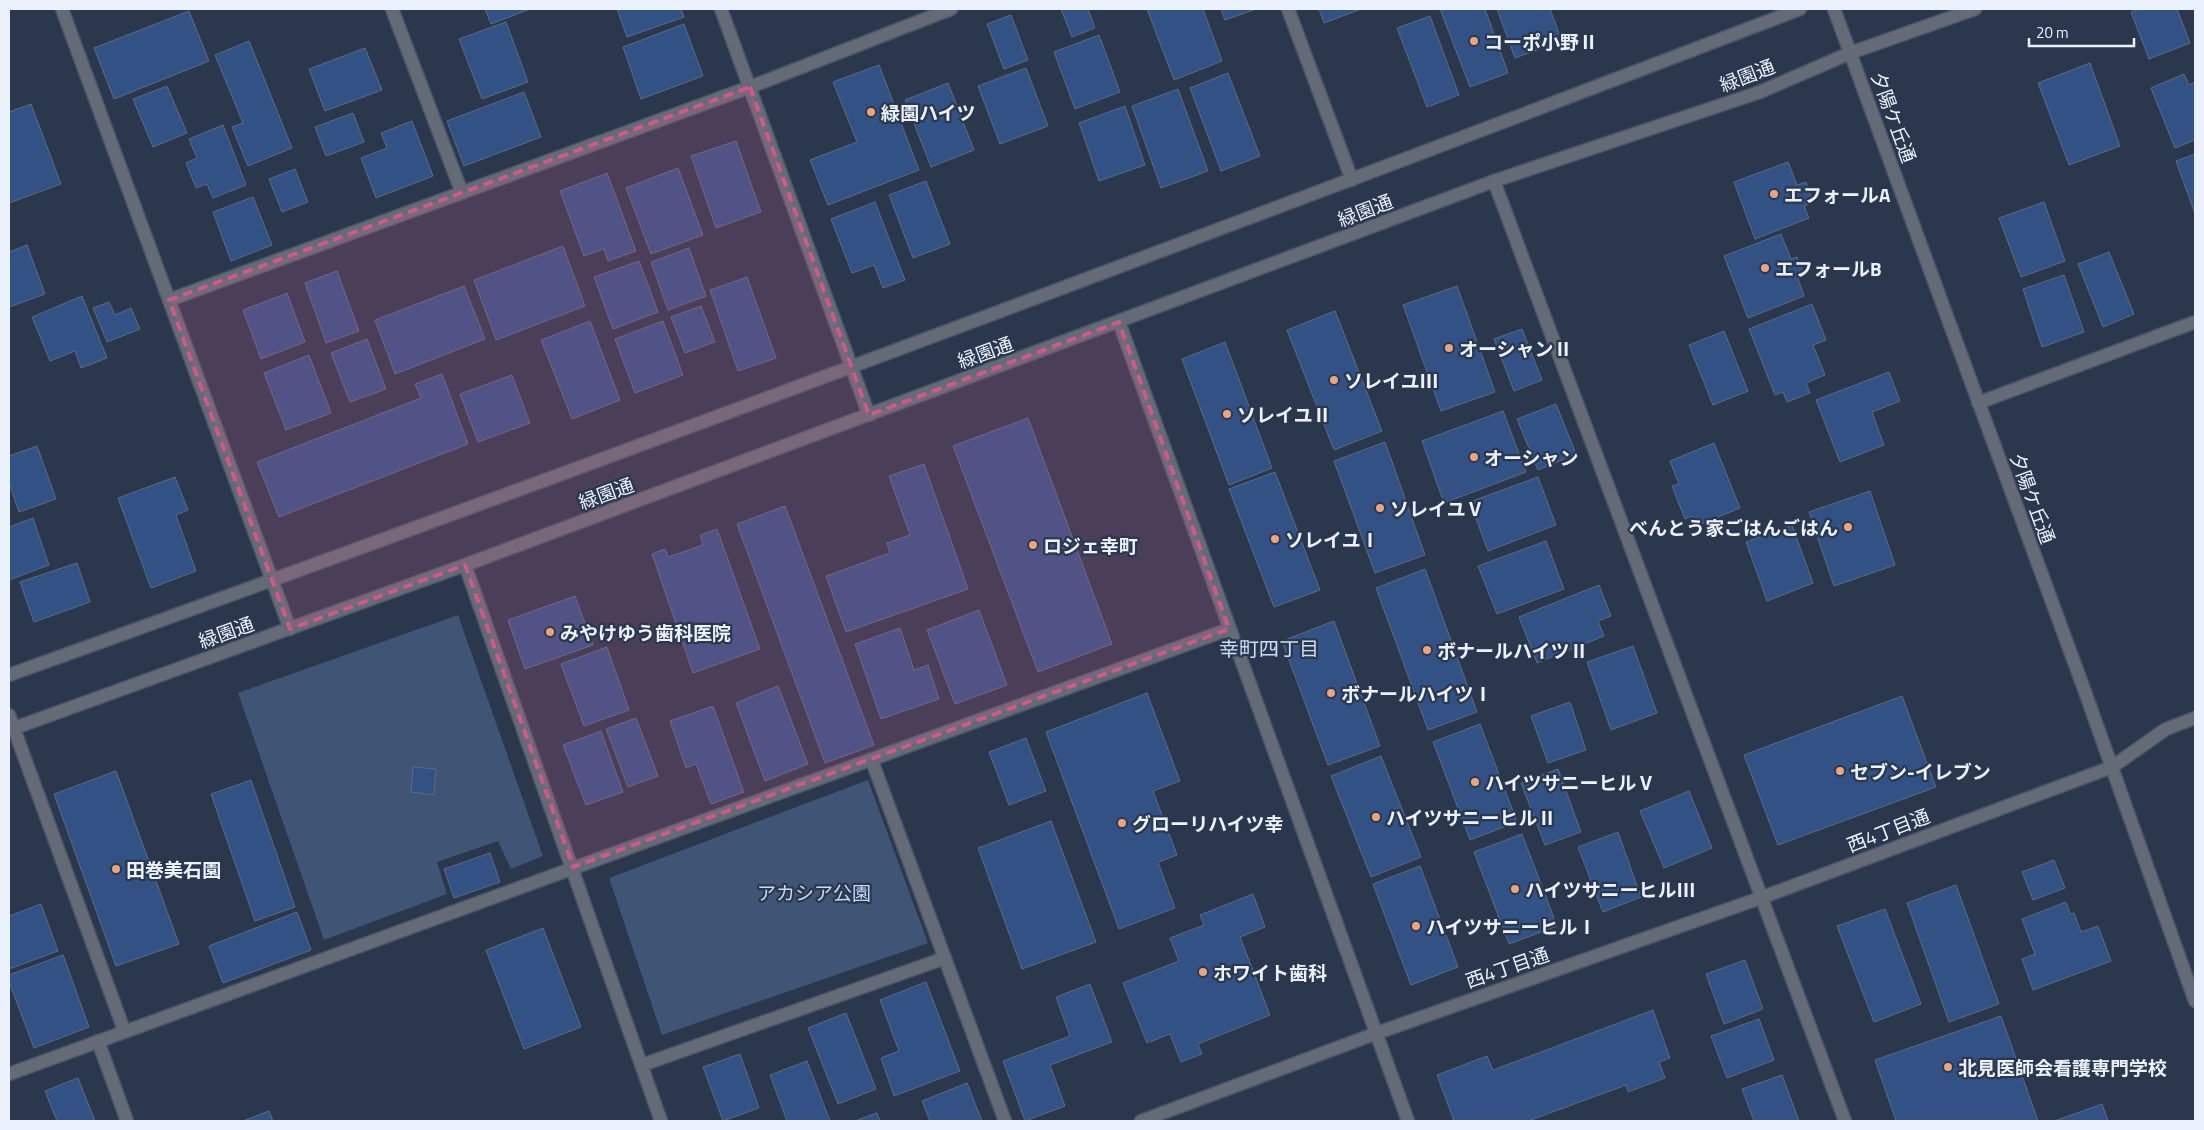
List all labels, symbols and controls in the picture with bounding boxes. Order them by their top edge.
scale bar [2029,15,2134,47]
text: 20 m [2036,21,2069,44]
place label: コーポ小野Ⅱ [1484,27,1598,56]
marker: コーポ小野Ⅱ [1468,35,1480,47]
street label: 緑園通 [1715,51,1779,99]
street label: 夕陽ケ丘通 [1864,67,1924,167]
place label: 緑園ハイツ [881,98,976,127]
marker: 緑園ハイツ [865,106,877,118]
place label: エフォールA [1784,180,1891,209]
street label: 緑園通 [1333,186,1397,234]
marker: エフォールA [1768,188,1780,200]
place label: エフォールB [1775,254,1882,283]
marker: エフォールB [1759,262,1771,274]
street label: 緑園通 [953,329,1017,375]
place label: オーシャンⅡ [1459,334,1573,363]
marker: オーシャンⅡ [1443,342,1455,354]
place label: ソレイユⅢ [1344,366,1439,395]
marker: ソレイユⅢ [1328,374,1340,386]
place label: ソレイユⅡ [1237,400,1332,429]
marker: ソレイユⅡ [1221,408,1233,420]
place label: オーシャン [1484,443,1579,472]
street label: 夕陽ケ丘通 [2003,448,2063,548]
marker: オーシャン [1468,451,1480,463]
street label: 緑園通 [574,470,638,516]
place label: ソレイユⅤ [1390,494,1485,523]
marker: ソレイユⅤ [1374,502,1386,514]
place label: べんとう家ごはんごはん [1629,513,1838,542]
marker: べんとう家ごはんごはん [1842,521,1854,533]
place label: ソレイユⅠ [1285,525,1380,554]
place label: ロジェ幸町 [1043,531,1138,560]
marker: ソレイユⅠ [1269,533,1281,545]
marker: ロジェ幸町 [1027,539,1039,551]
street label: 緑園通 [194,609,258,655]
place label: みやけゆう歯科医院 [560,618,731,647]
marker: みやけゆう歯科医院 [544,626,556,638]
district label: 幸町四丁目 [1219,633,1319,664]
place label: ボナールハイツⅡ [1437,636,1589,665]
marker: ボナールハイツⅡ [1421,644,1433,656]
place label: ボナールハイツⅠ [1341,679,1493,708]
marker: ボナールハイツⅠ [1325,687,1337,699]
place label: セブン-イレブン [1850,757,1991,786]
marker: セブン-イレブン [1834,765,1846,777]
place label: ハイツサニーヒルⅤ [1485,768,1656,797]
marker: ハイツサニーヒルⅤ [1469,776,1481,788]
street label: 西4丁目通 [1842,801,1934,859]
place label: ハイツサニーヒルⅡ [1386,803,1557,832]
place label: グローリハイツ幸 [1132,809,1284,838]
marker: ハイツサニーヒルⅡ [1370,811,1382,823]
marker: グローリハイツ幸 [1116,817,1128,829]
place label: 田巻美石園 [126,855,221,884]
marker: 田巻美石園 [110,863,122,875]
place label: ハイツサニーヒルⅢ [1525,875,1696,904]
park label: アカシア公園 [757,878,871,907]
marker: ハイツサニーヒルⅢ [1509,883,1521,895]
place label: ハイツサニーヒルⅠ [1426,912,1597,941]
marker: ハイツサニーヒルⅠ [1410,920,1422,932]
street label: 西4丁目通 [1461,939,1553,995]
place label: ホワイト歯科 [1213,958,1327,987]
marker: ホワイト歯科 [1197,966,1209,978]
place label: 北見医師会看護専門学校 [1958,1053,2167,1082]
marker: 北見医師会看護専門学校 [1942,1061,1954,1073]

